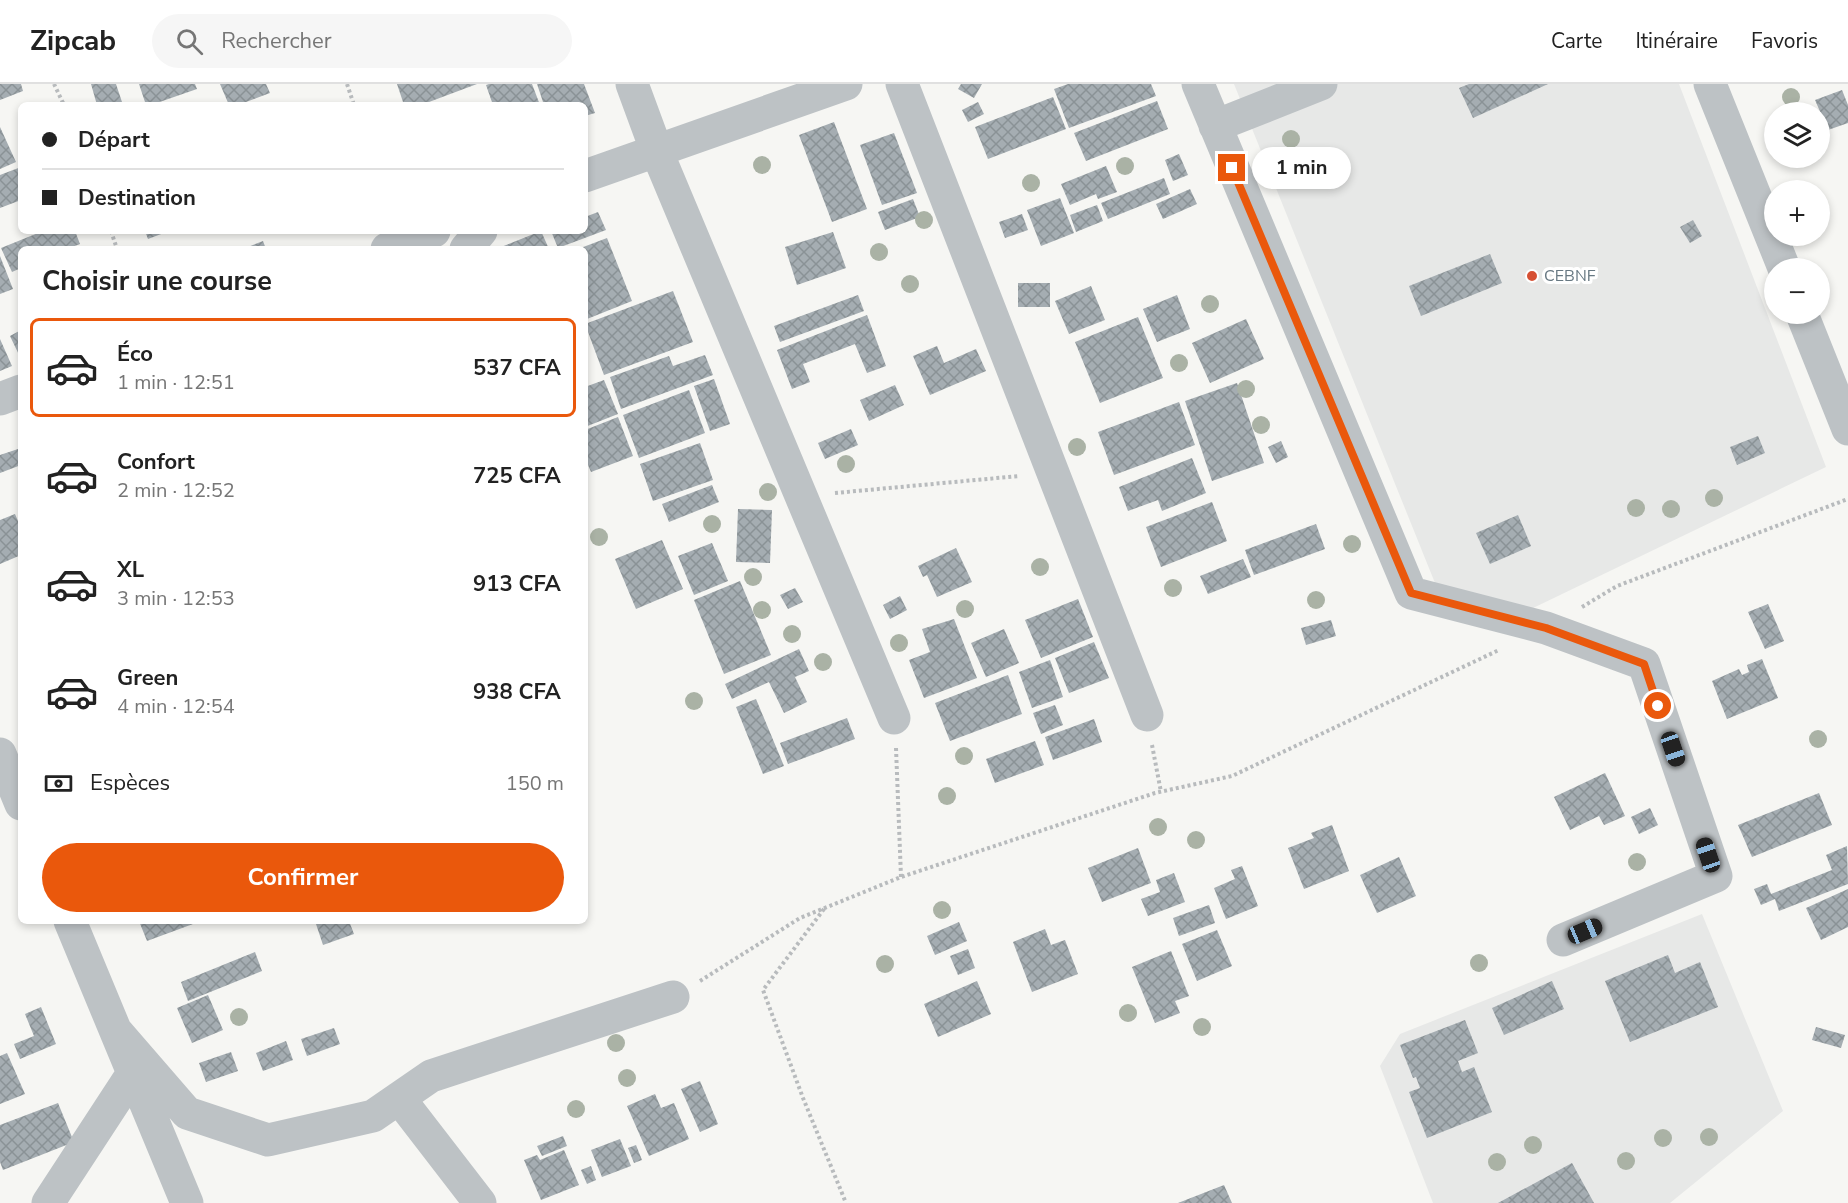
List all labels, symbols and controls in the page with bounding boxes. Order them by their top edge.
search box [152,14,572,68]
text: Zipcab [30,22,116,60]
icon: search [173,25,206,58]
text: Rechercher [221,26,332,56]
text: Carte [1551,27,1602,55]
text: Itinéraire [1635,27,1718,55]
text: Favoris [1751,27,1818,55]
map controls [1764,102,1830,324]
button: layers [1764,102,1830,168]
text: Départ [78,125,150,155]
callout: 1 min [1253,147,1352,189]
route end [1218,154,1245,181]
text: 1 min [1276,154,1327,181]
button: + [1764,180,1830,246]
text: Destination [78,183,196,213]
button: − [1764,258,1830,324]
text: Choisir une course [42,263,272,300]
place label: CEBNF [1544,265,1596,287]
marker: CEBNF [1525,269,1539,283]
text: Éco [117,339,153,369]
icon: car [45,341,99,395]
text: 537 CFA [473,353,561,383]
text: 1 min · 12:51 [117,369,235,396]
text: Confort [117,447,195,477]
icon: car [45,449,99,503]
text: 725 CFA [473,461,561,491]
text: 2 min · 12:52 [117,477,235,504]
text: XL [117,555,144,585]
icon: car [45,557,99,611]
text: 913 CFA [473,569,561,599]
text: 3 min · 12:53 [117,585,235,612]
text: Green [117,663,178,693]
icon: car [45,665,99,719]
text: 938 CFA [473,677,561,707]
route start [1644,692,1671,719]
text: 4 min · 12:54 [117,693,235,720]
car [1659,729,1687,769]
icon: cash [42,767,75,800]
text: Espèces [90,768,170,798]
text: 150 m [506,770,564,797]
car [1694,835,1722,875]
button: Confirmer [42,843,564,912]
car [1565,916,1605,946]

